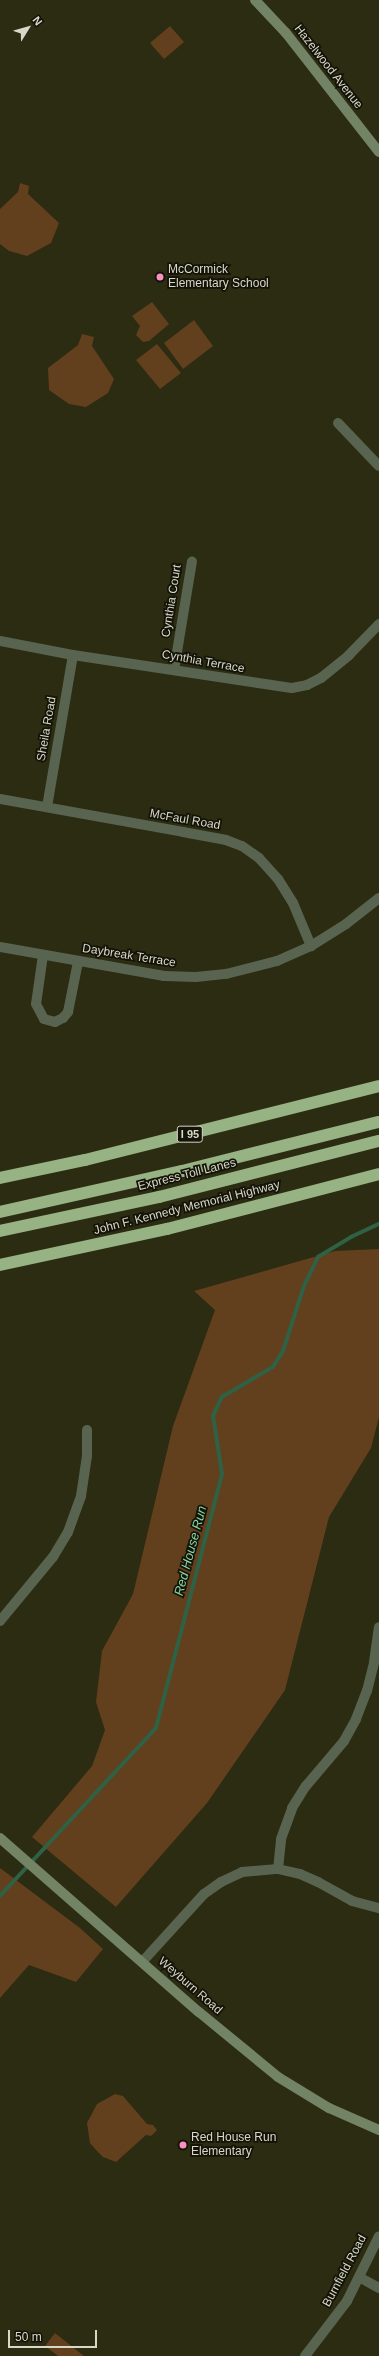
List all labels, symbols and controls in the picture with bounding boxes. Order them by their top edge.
north arrow [8,8,48,48]
text: N [30,14,45,28]
street label: Hazelwood Avenue [291,22,365,112]
place label: McCormick Elementary School [168,263,269,291]
marker: McCormick Elementary School [155,272,165,282]
street label: Cynthia Court [159,564,185,638]
street label: Cynthia Terrace [160,648,246,676]
street label: Sheila Road [34,696,60,762]
street label: McFaul Road [149,807,221,833]
street label: Daybreak Terrace [81,941,177,971]
road number: I 95 [176,1125,204,1143]
street label: Express Toll Lanes [136,1156,238,1194]
street label: John F. Kennedy Memorial Highway [92,1178,282,1238]
water label: Red House Run [171,1504,211,1598]
street label: Weyburn Road [155,1954,225,2018]
place label: Red House Run Elementary [191,2131,276,2159]
marker: Red House Run Elementary [178,2140,188,2150]
street label: Burnfield Road [320,2233,370,2309]
scale bar [10,2322,99,2348]
text: 50 m [15,2330,42,2344]

